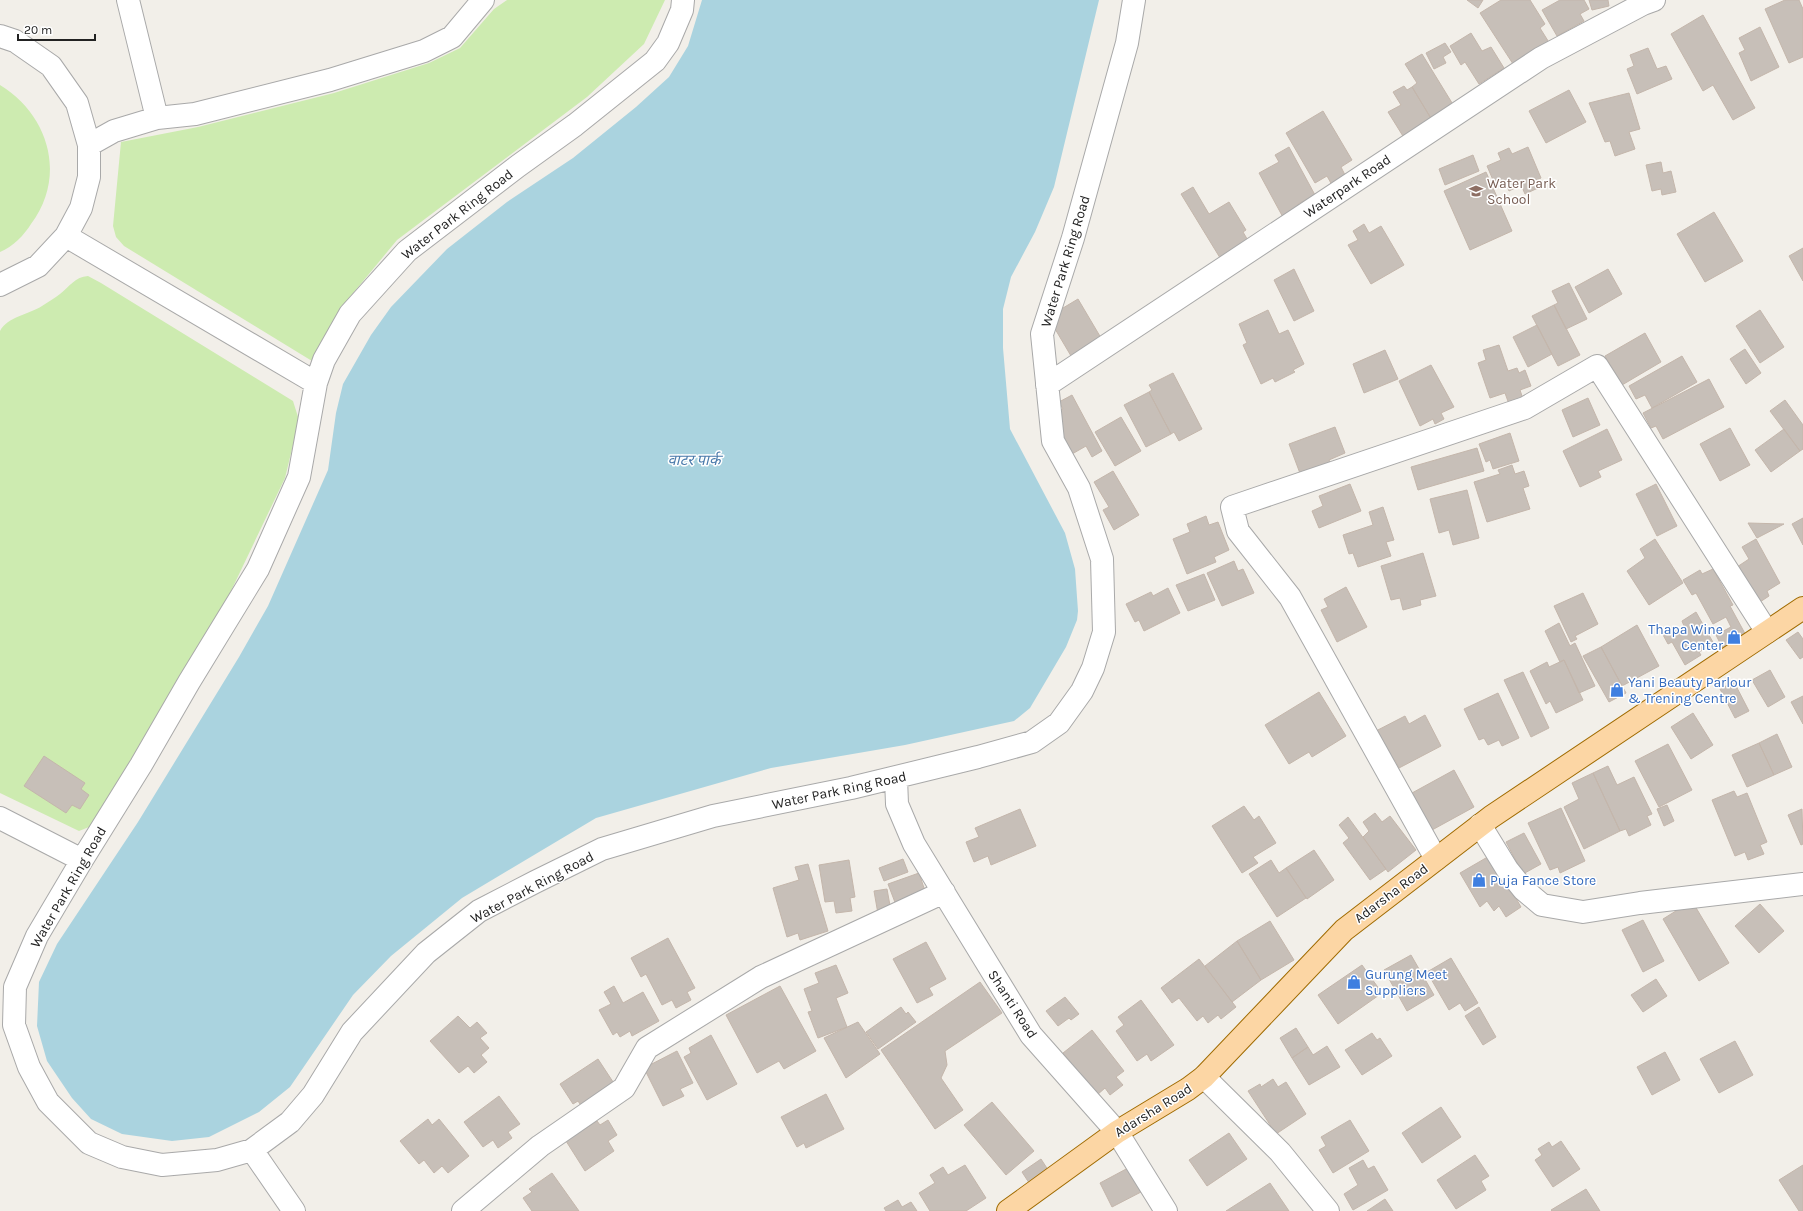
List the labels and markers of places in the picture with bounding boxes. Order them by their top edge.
place label: Water Park School [1487,175,1556,208]
school or university icon: Water Park School [1468,183,1484,199]
place label: Thapa Wine Center [1648,621,1724,654]
shop icon: Thapa Wine Center [1726,629,1742,645]
place label: Yani Beauty Parlour & Trening Centre [1628,674,1752,707]
shop icon: Yani Beauty Parlour & Trening Centre [1609,682,1625,698]
shop icon: Puja Fance Store [1471,872,1487,888]
place label: Puja Fance Store [1490,872,1596,889]
place label: Gurung Meet Suppliers [1365,966,1447,999]
shop icon: Gurung Meet Suppliers [1346,974,1362,990]

